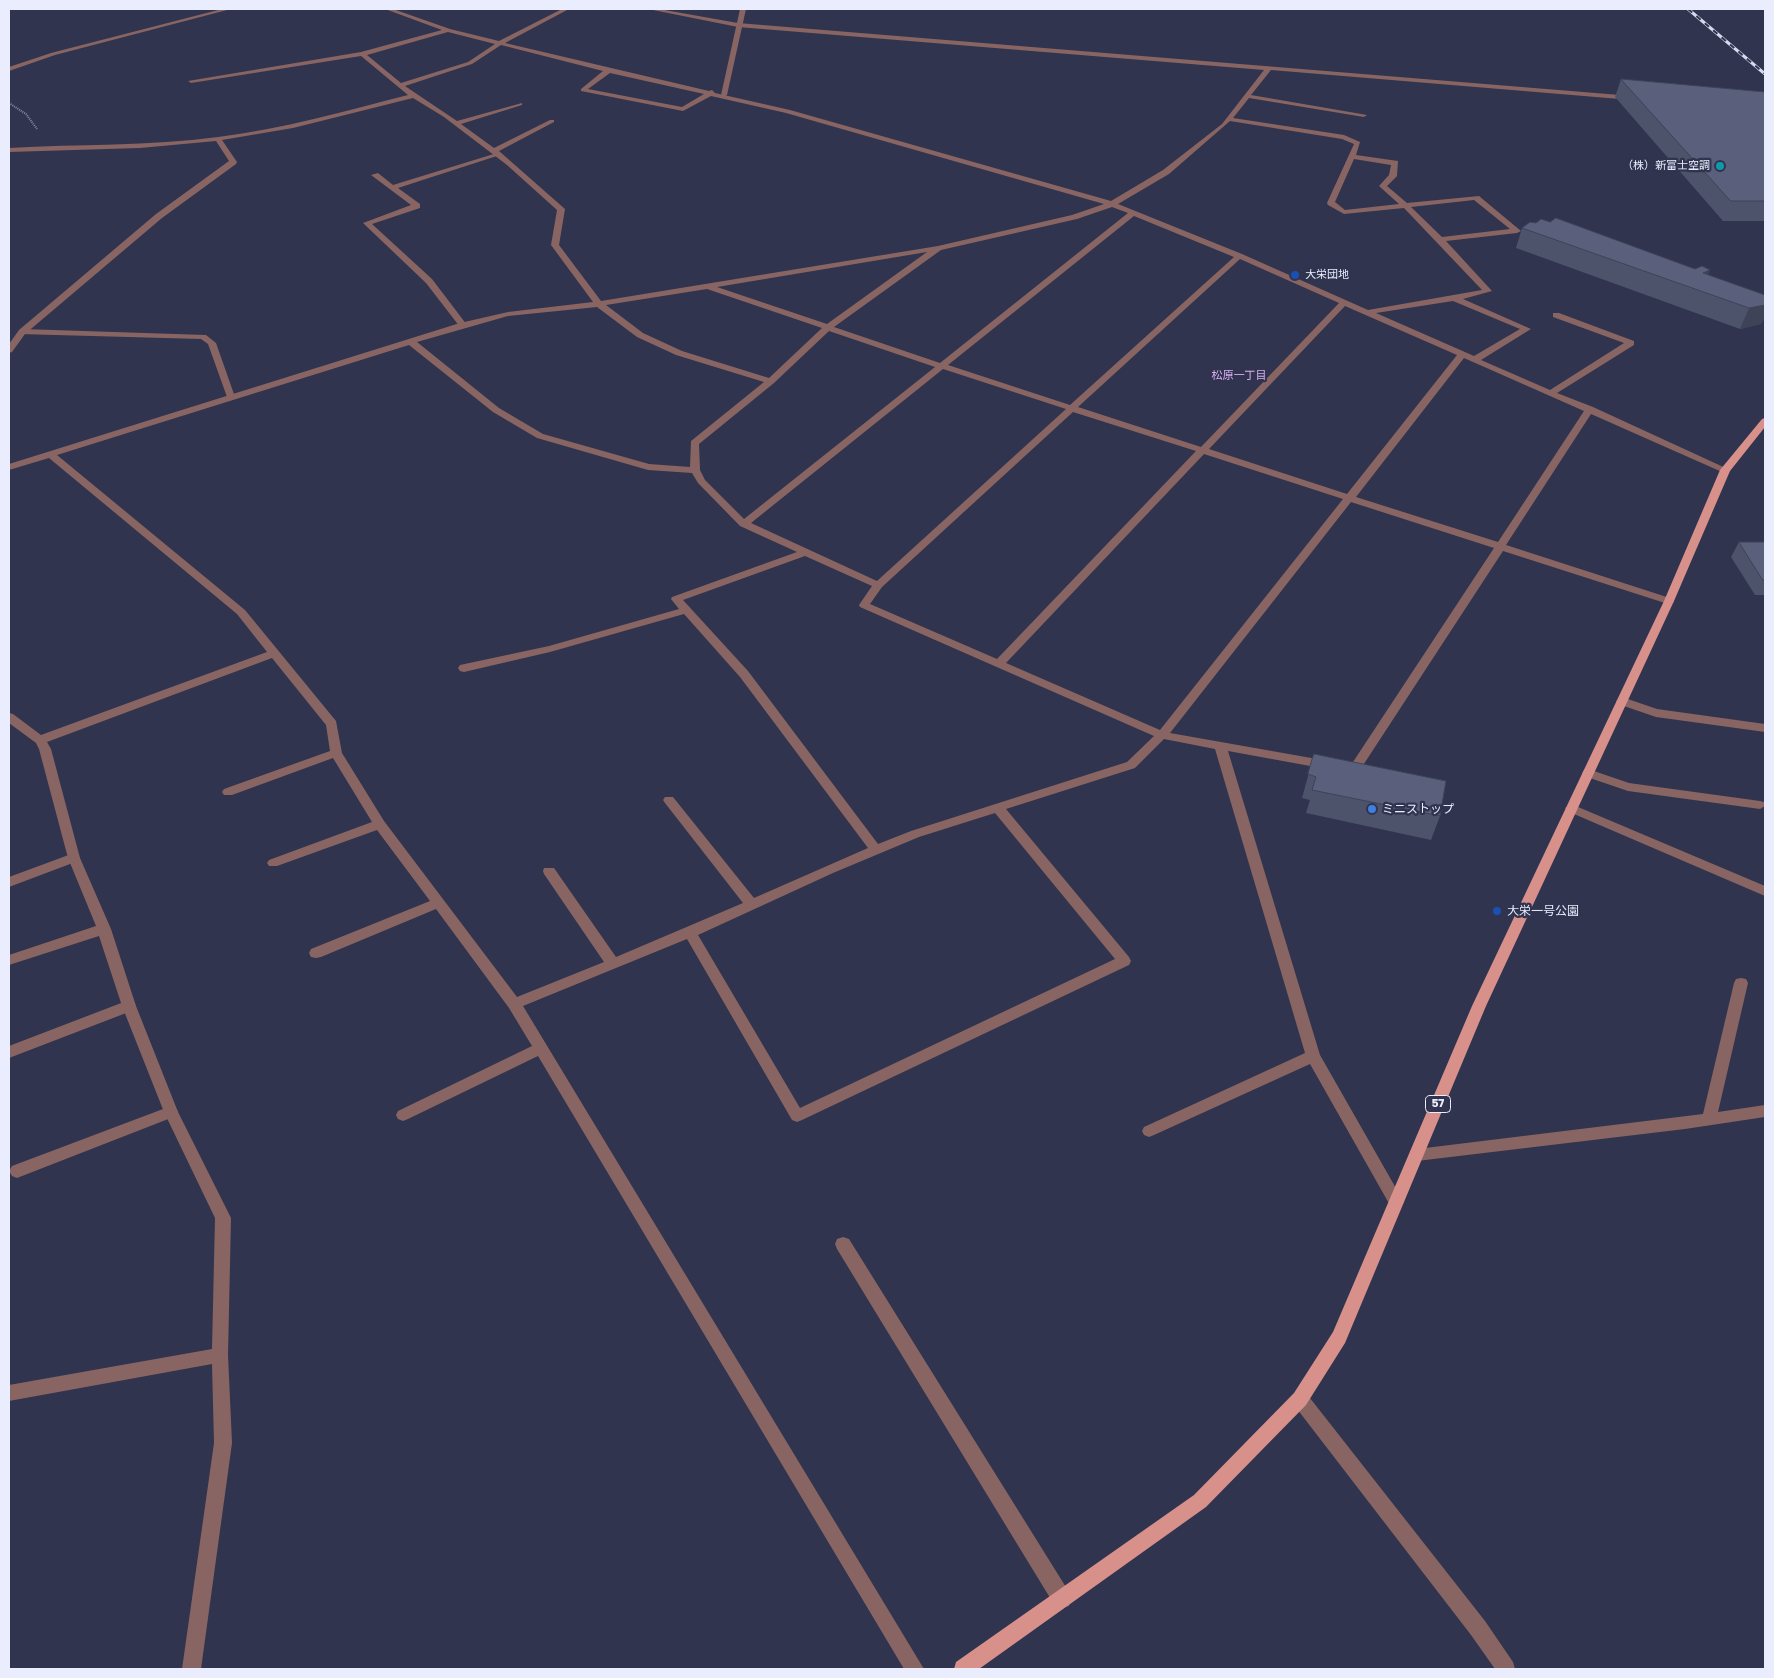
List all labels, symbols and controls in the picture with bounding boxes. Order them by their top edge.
place label: （株）新富士空調 [1622,159,1710,173]
marker: （株）新富士空調 [1714,160,1726,172]
place label: 大栄団地 [1305,268,1349,282]
marker: 大栄団地 [1289,269,1301,281]
district label: 松原一丁目 [1212,369,1266,383]
place label: ミニストップ [1382,802,1454,816]
marker: ミニストップ [1366,803,1378,815]
place label: 大栄一号公園 [1507,904,1579,918]
marker: 大栄一号公園 [1491,905,1503,917]
road number: 57 [1426,1096,1450,1112]

